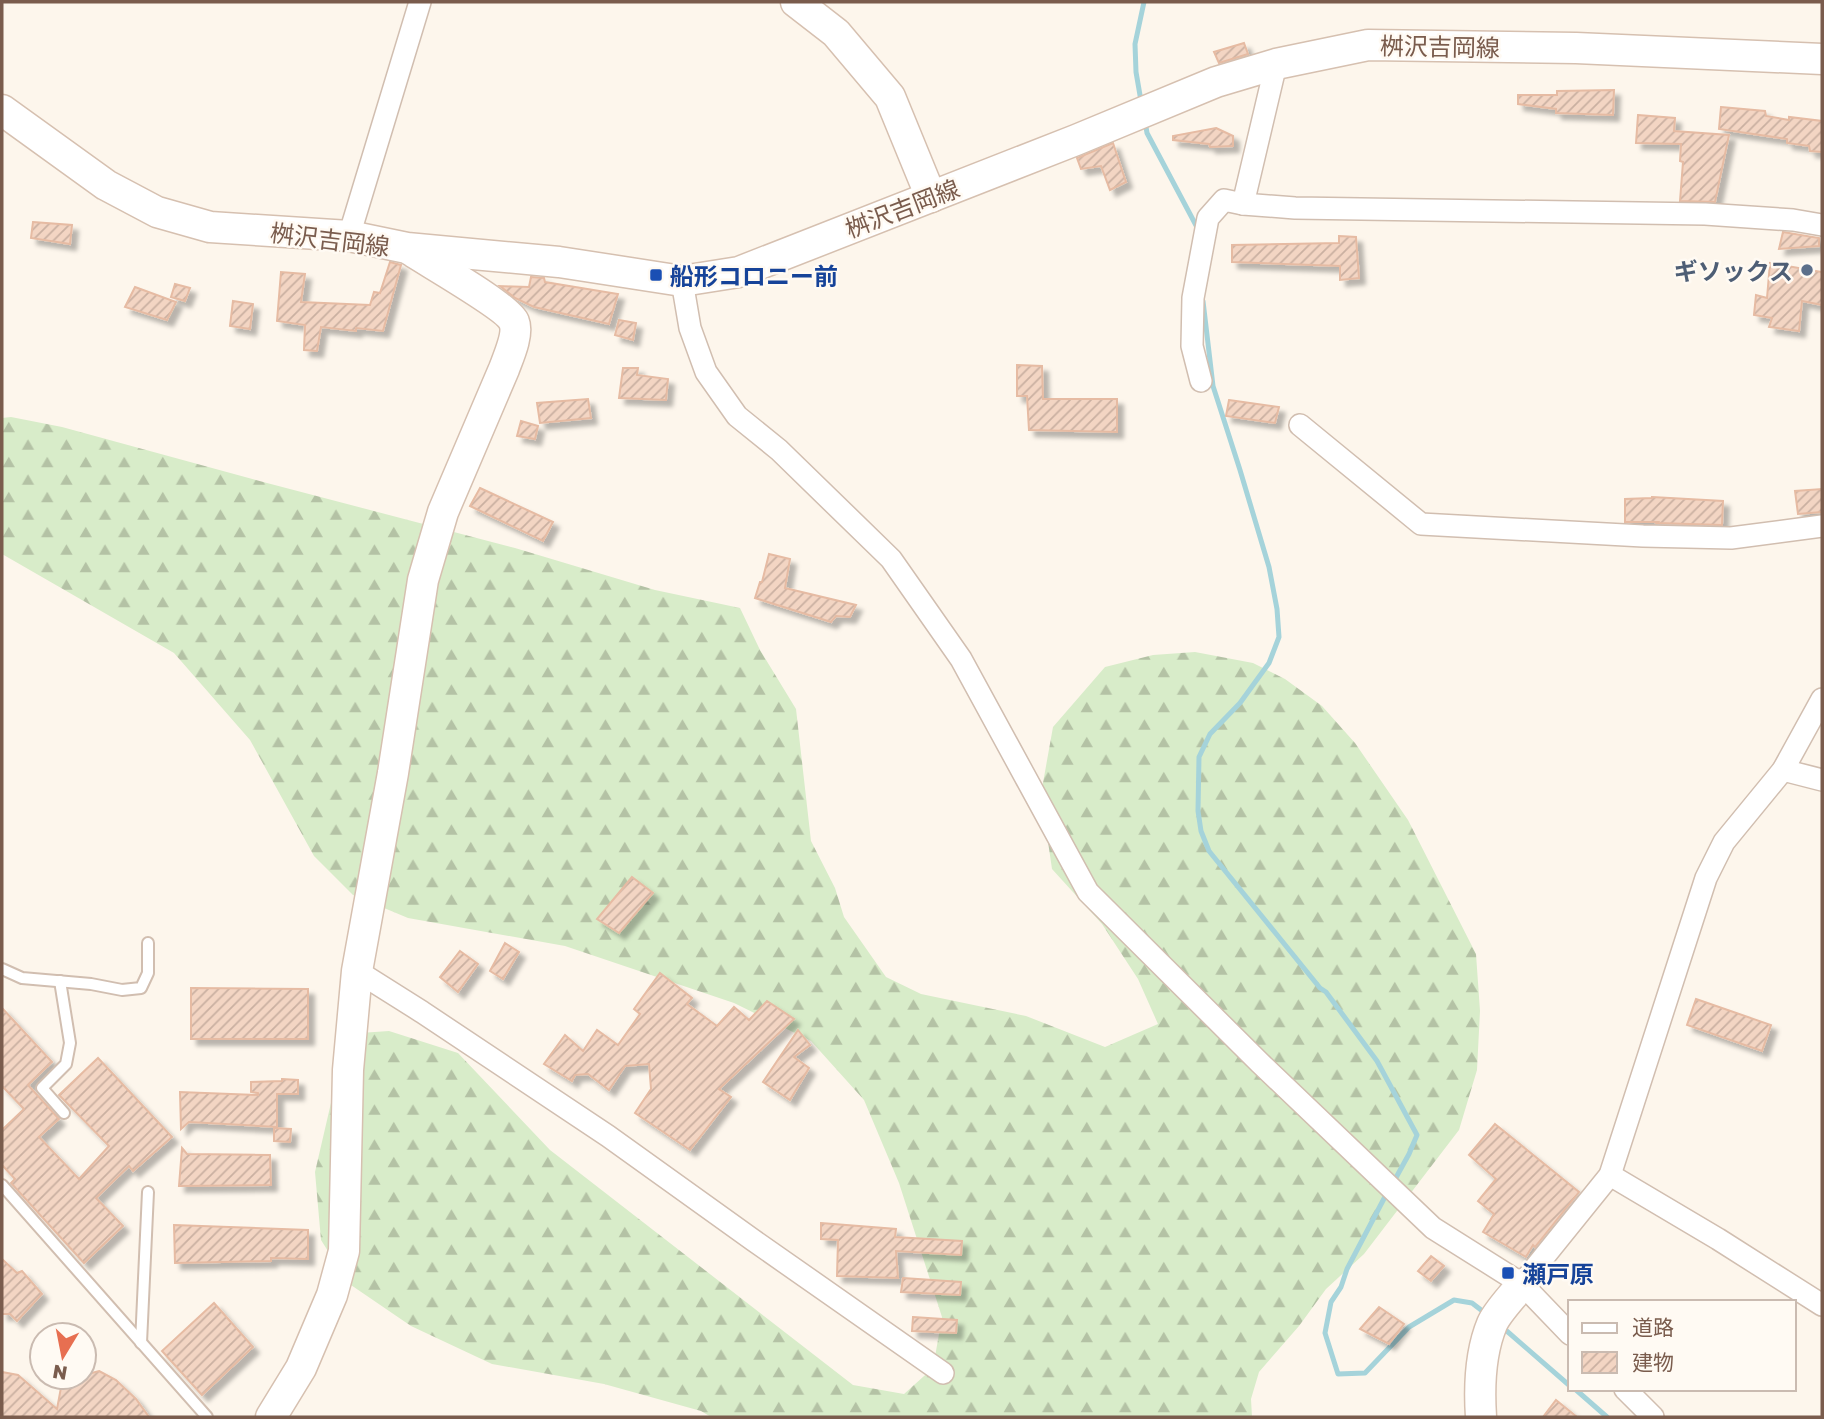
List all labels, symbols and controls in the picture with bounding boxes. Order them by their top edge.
street label: 桝沢吉岡線 [1380,30,1500,62]
street label: 桝沢吉岡線 [841,173,963,243]
street label: 桝沢吉岡線 [269,217,391,261]
place label: ギソックス [1674,256,1793,285]
place label: 船形コロニー前 [670,261,838,290]
marker: ギソックス [1799,262,1815,278]
marker: 船形コロニー前 [648,267,664,283]
place label: 瀬戸原 [1522,1259,1594,1288]
marker: 瀬戸原 [1500,1265,1516,1281]
legend [1568,1300,1796,1391]
text: 道路 [1632,1314,1674,1340]
north arrow [28,1321,98,1391]
text: 建物 [1632,1349,1674,1375]
text: N [51,1361,69,1386]

